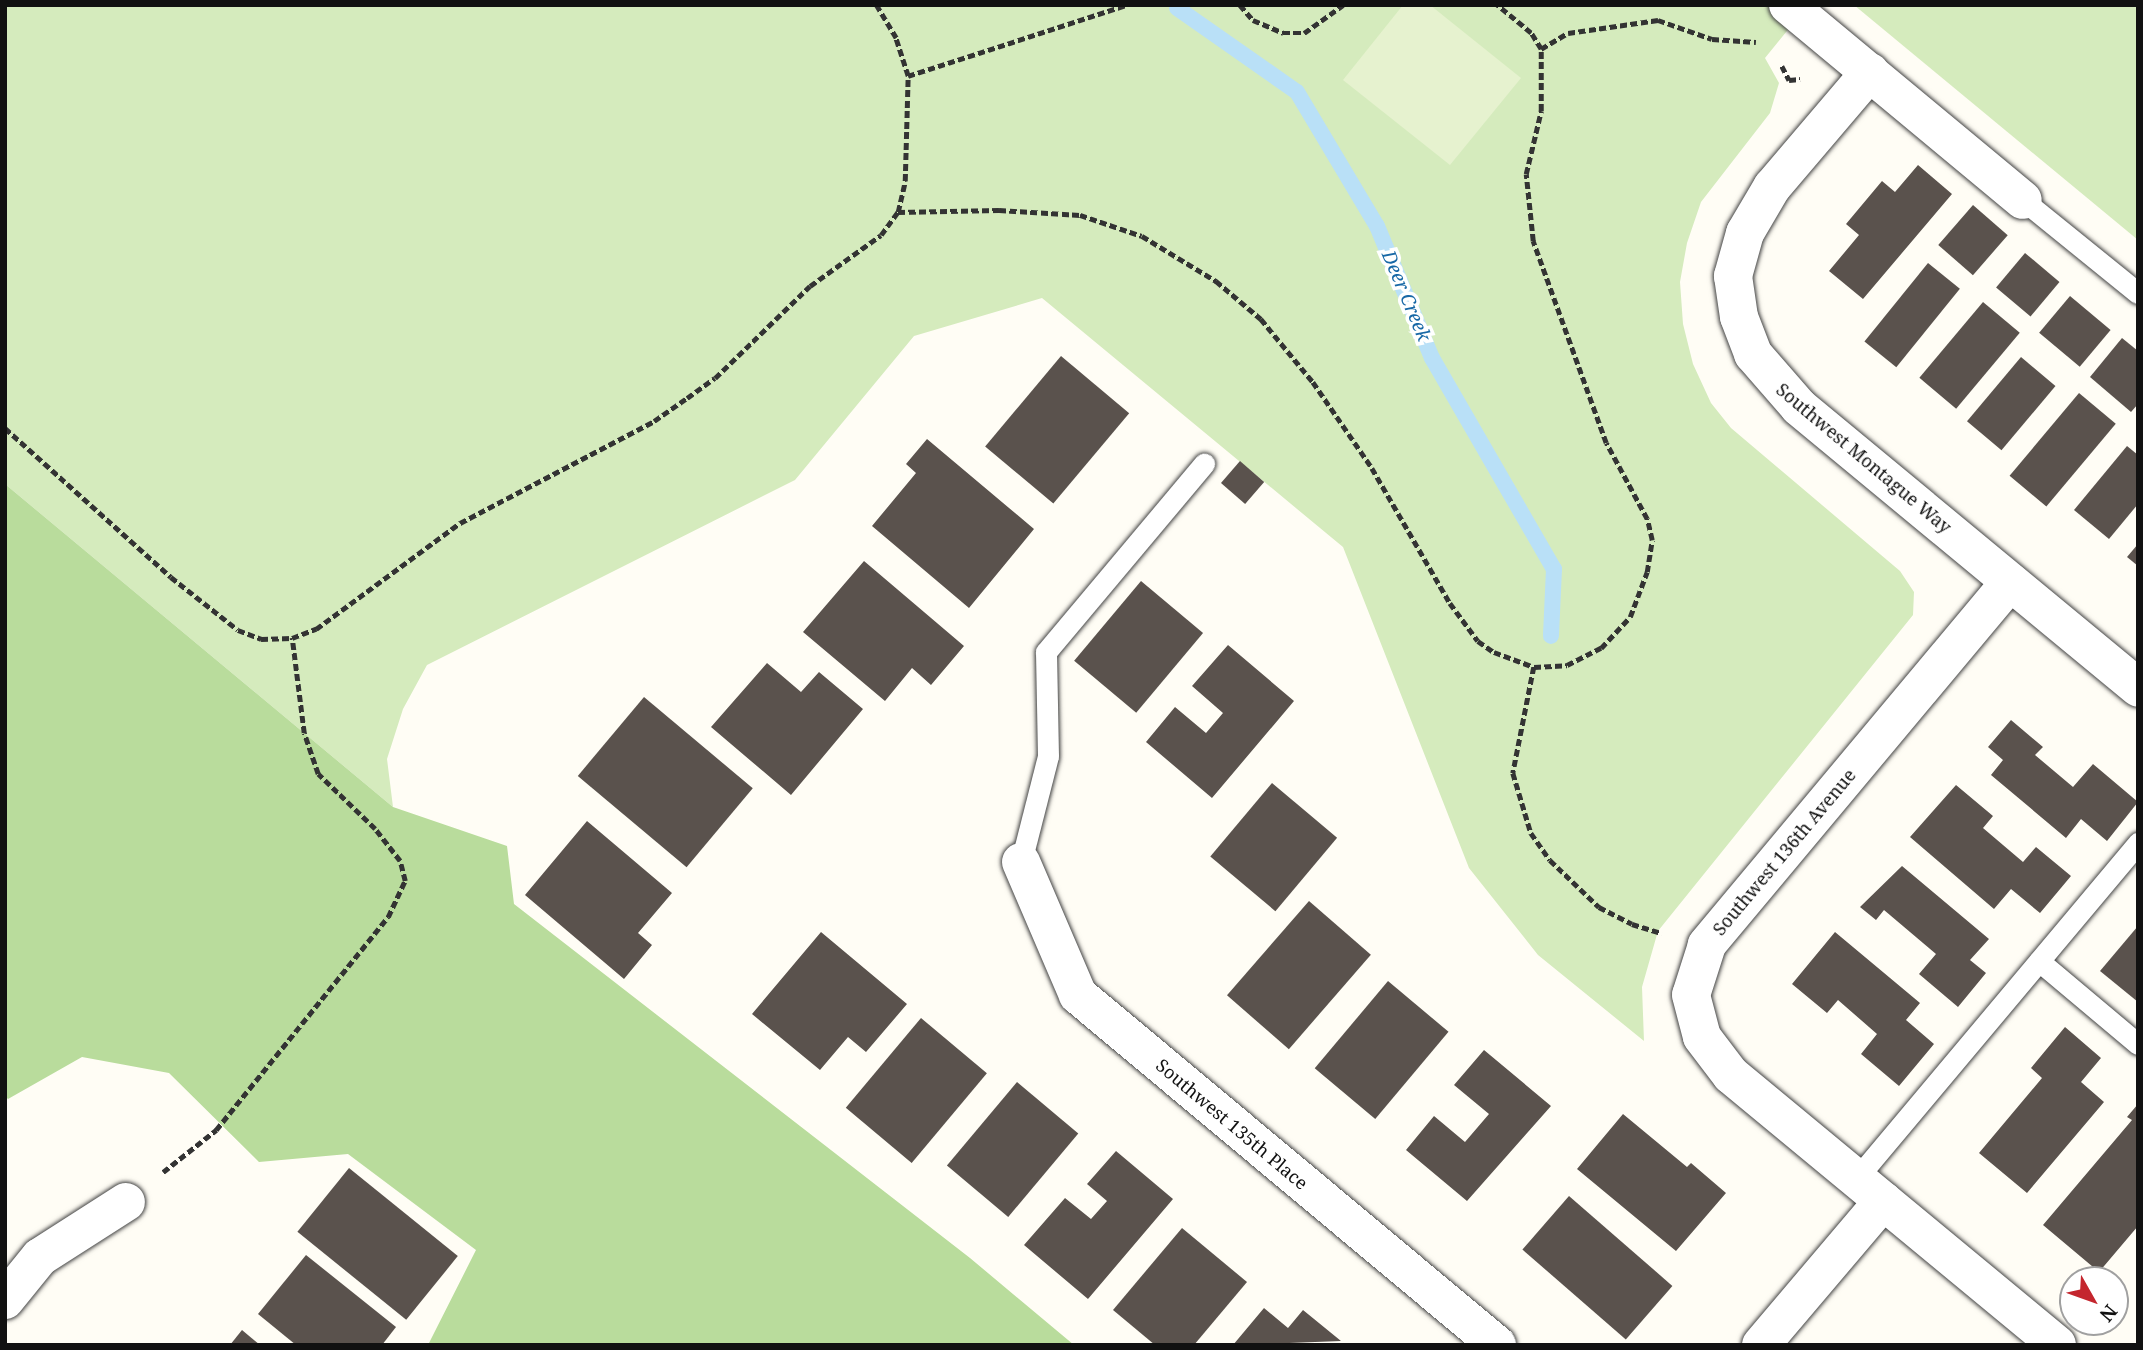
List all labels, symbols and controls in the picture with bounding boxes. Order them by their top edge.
water label: Deer Creek [1377,247,1435,345]
street label: Southwest Montague Way [1772,378,1956,538]
street label: Southwest 136th Avenue [1708,764,1860,940]
street label: Southwest 135th Place [1152,1054,1312,1194]
north arrow [2059,1266,2129,1336]
text: N [2094,1299,2123,1327]

